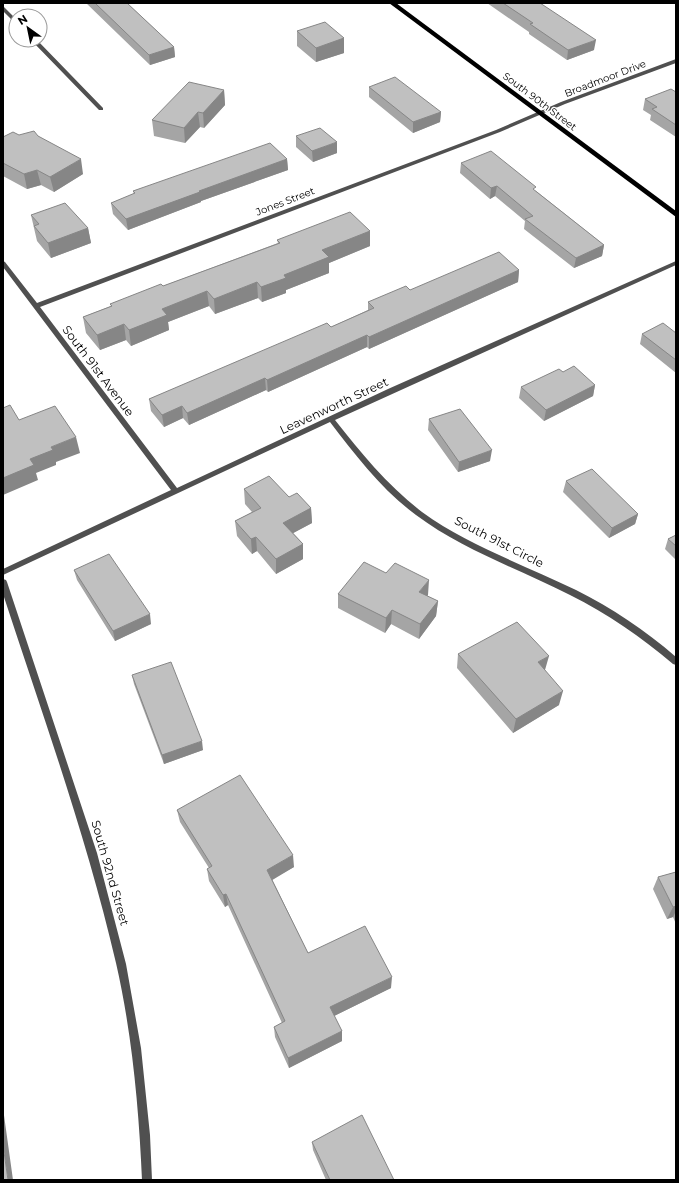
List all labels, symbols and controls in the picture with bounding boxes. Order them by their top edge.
north arrow [8,8,48,48]
text: N [15,11,30,28]
street label: Broadmoor Drive [563,57,648,100]
street label: South 90th Street [500,69,579,133]
street label: Jones Street [253,184,316,219]
street label: South 91st Avenue [59,322,137,419]
street label: Leavenworth Street [277,374,390,437]
street label: South 91st Circle [452,513,546,571]
street label: South 92nd Street [88,818,133,927]

